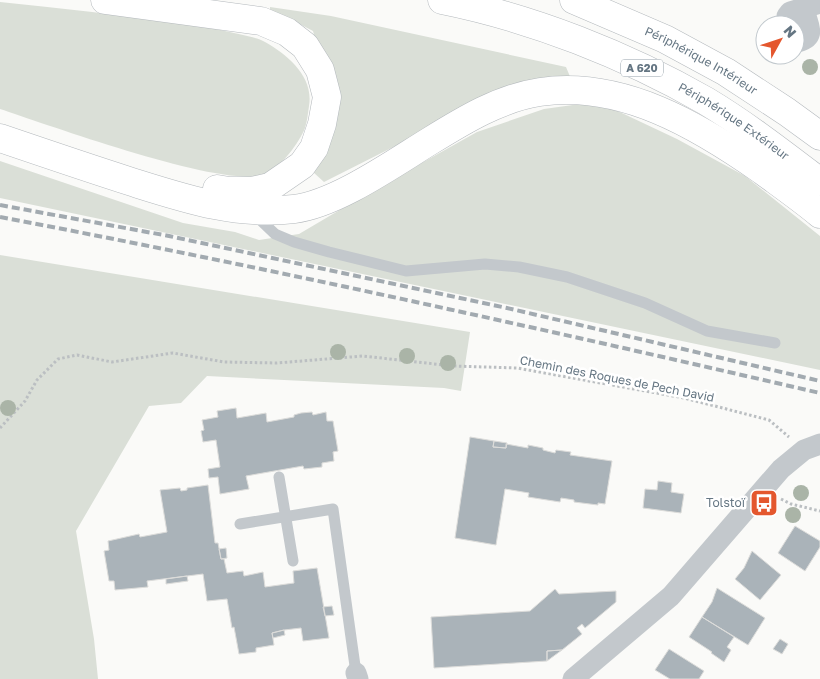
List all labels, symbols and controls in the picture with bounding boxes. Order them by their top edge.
north arrow [755,15,805,65]
text: N [780,22,800,41]
street label: Périphérique Intérieur [643,23,761,98]
road number: A 620 [621,59,663,76]
street label: Périphérique Extérieur [676,79,793,163]
street label: Chemin des Roques de Pech David [519,352,716,405]
bus stop icon: Tolstoï [749,488,779,518]
place label: Tolstoï [706,495,746,510]

